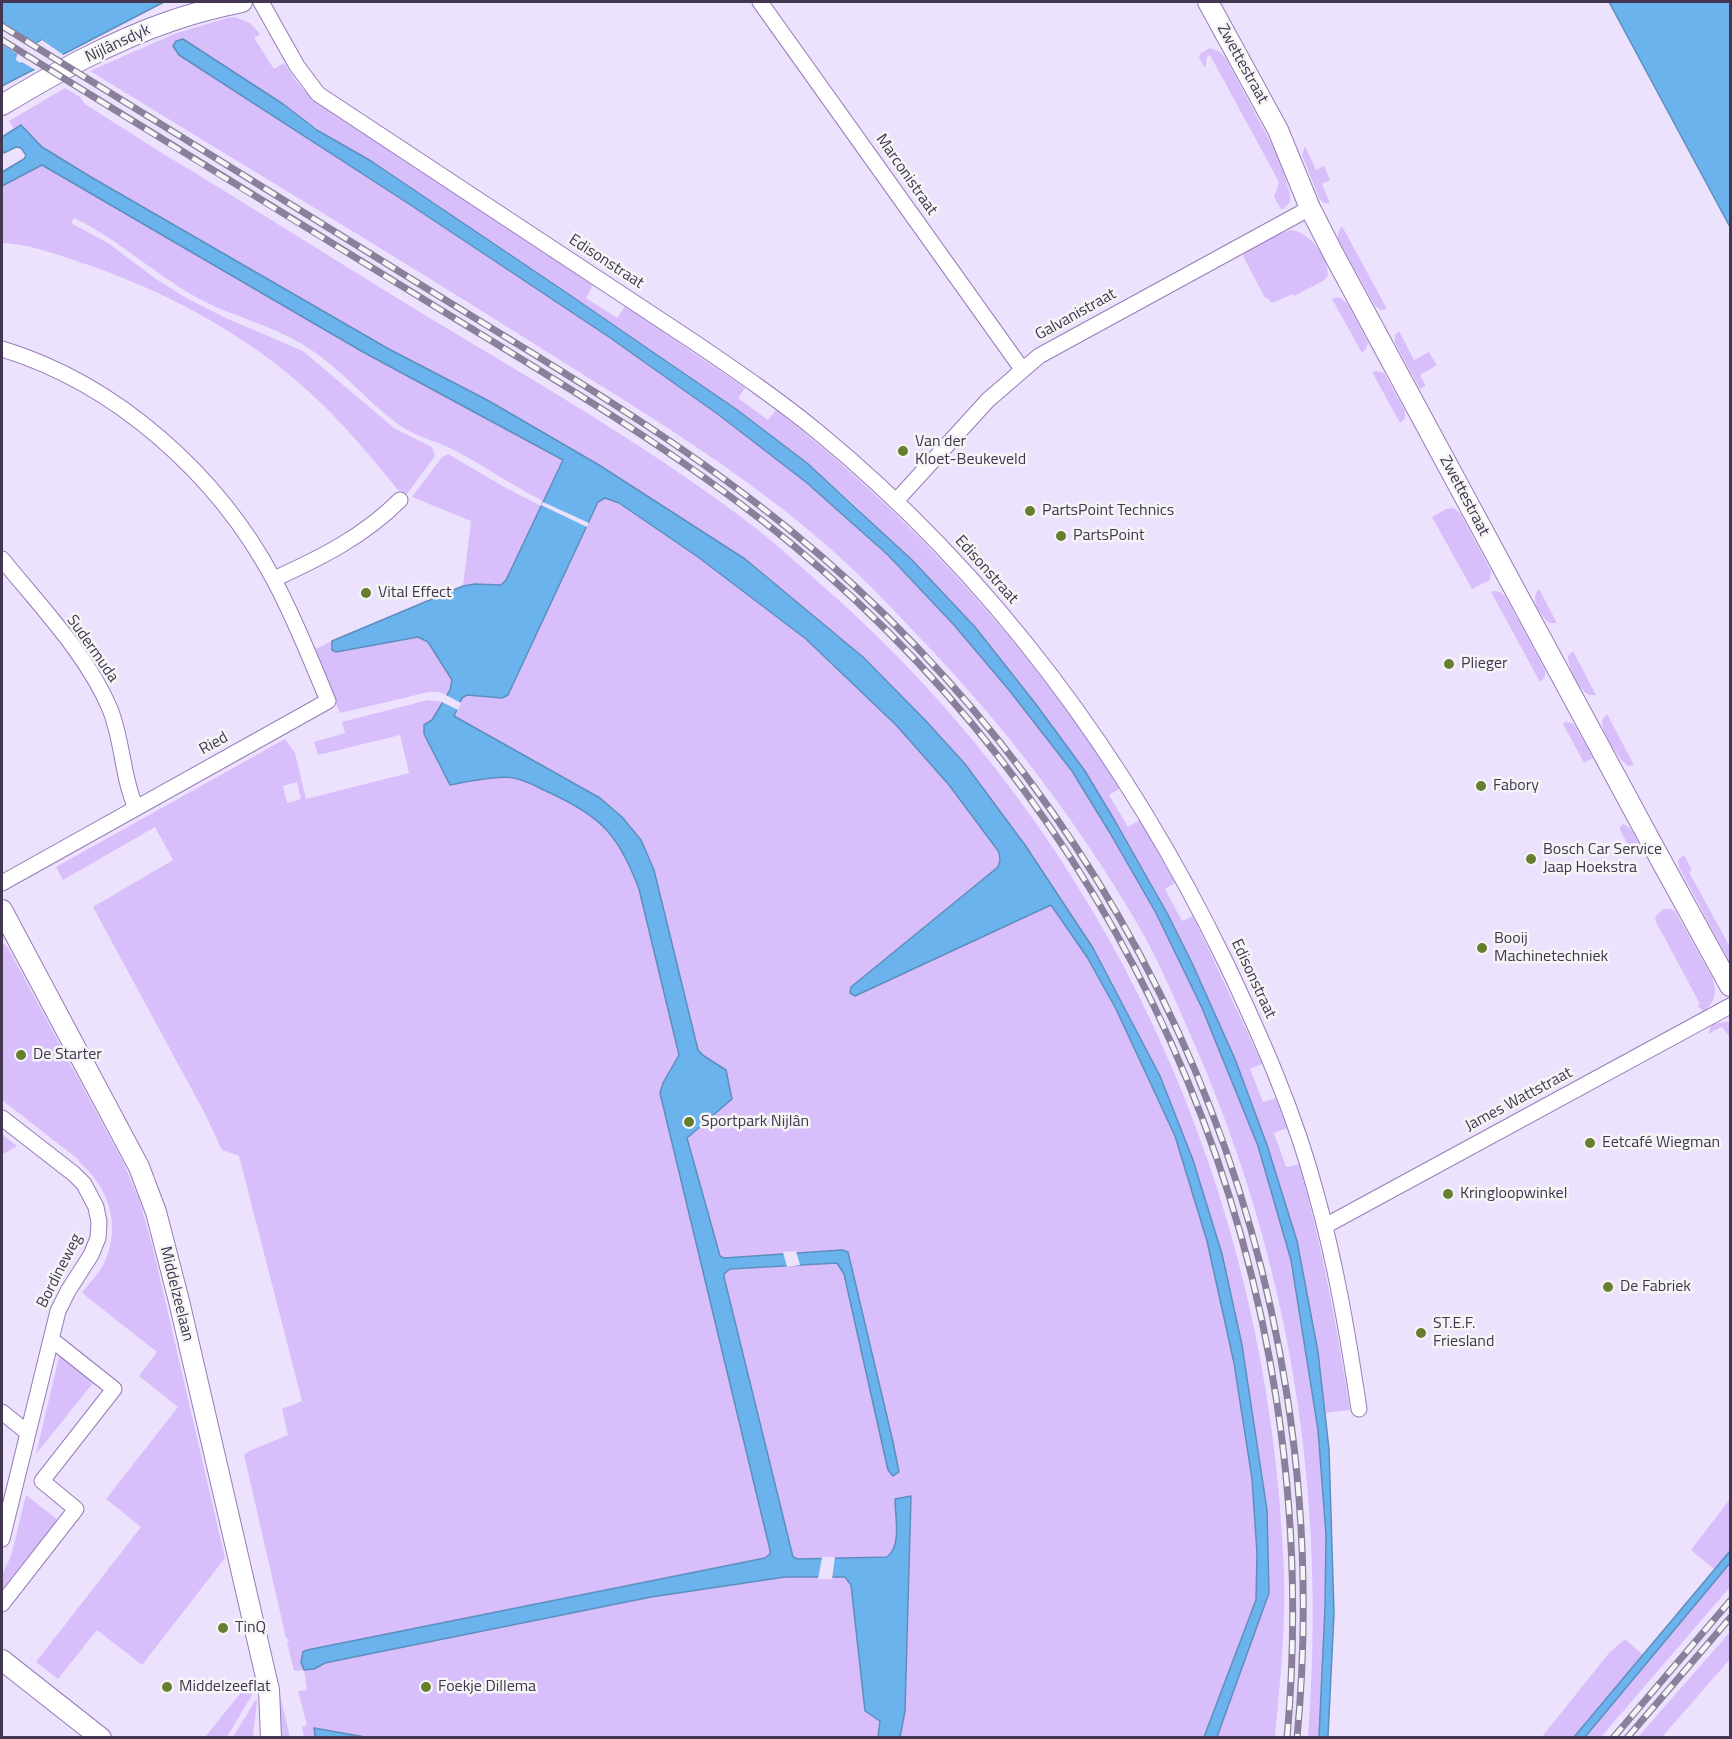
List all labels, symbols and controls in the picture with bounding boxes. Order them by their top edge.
street label: Nijlânsdyk [82,21,154,67]
street label: Zwettestraat [1212,21,1272,107]
street label: Marconistraat [871,131,941,219]
street label: Edisonstraat [565,231,647,293]
street label: Galvanistraat [1032,285,1120,345]
place label: Van der Kloet-Beukeveld [915,432,1026,470]
marker: Van der Kloet-Beukeveld [896,444,910,458]
street label: Zwettestraat [1435,453,1493,539]
place label: PartsPoint Technics [1042,501,1174,521]
marker: PartsPoint Technics [1023,504,1037,518]
place label: PartsPoint [1073,526,1145,546]
marker: PartsPoint [1054,529,1068,543]
street label: Edisonstraat [950,532,1022,608]
place label: Vital Effect [378,583,452,603]
marker: Vital Effect [359,586,373,600]
street label: Sudermuda [62,612,122,686]
place label: Plieger [1461,654,1508,674]
marker: Plieger [1442,657,1456,671]
street label: Ried [196,728,232,760]
place label: Fabory [1493,776,1539,796]
marker: Fabory [1474,779,1488,793]
place label: Bosch Car Service Jaap Hoekstra [1543,840,1662,878]
marker: Bosch Car Service Jaap Hoekstra [1524,852,1538,866]
place label: Booij Machinetechniek [1494,929,1608,967]
street label: Edisonstraat [1226,936,1280,1022]
marker: Booij Machinetechniek [1475,941,1489,955]
place label: De Starter [33,1045,102,1065]
marker: De Starter [14,1048,28,1062]
street label: James Wattstraat [1462,1064,1576,1136]
place label: Sportpark Nijlân [701,1112,809,1132]
marker: Sportpark Nijlân [682,1115,696,1129]
place label: Eetcafé Wiegman [1602,1133,1720,1153]
marker: Eetcafé Wiegman [1583,1136,1597,1150]
place label: Kringloopwinkel [1460,1184,1567,1204]
marker: Kringloopwinkel [1441,1187,1455,1201]
street label: Bordineweg [33,1231,87,1311]
street label: Middelzeelaan [155,1244,197,1344]
place label: De Fabriek [1620,1277,1691,1297]
marker: De Fabriek [1601,1280,1615,1294]
place label: ST.E.F. Friesland [1433,1314,1494,1352]
marker: ST.E.F. Friesland [1414,1326,1428,1340]
place label: TinQ [235,1618,266,1638]
marker: TinQ [216,1621,230,1635]
place label: Middelzeeflat [179,1677,271,1697]
place label: Foekje Dillema [438,1677,536,1697]
marker: Middelzeeflat [160,1680,174,1694]
marker: Foekje Dillema [419,1680,433,1694]

